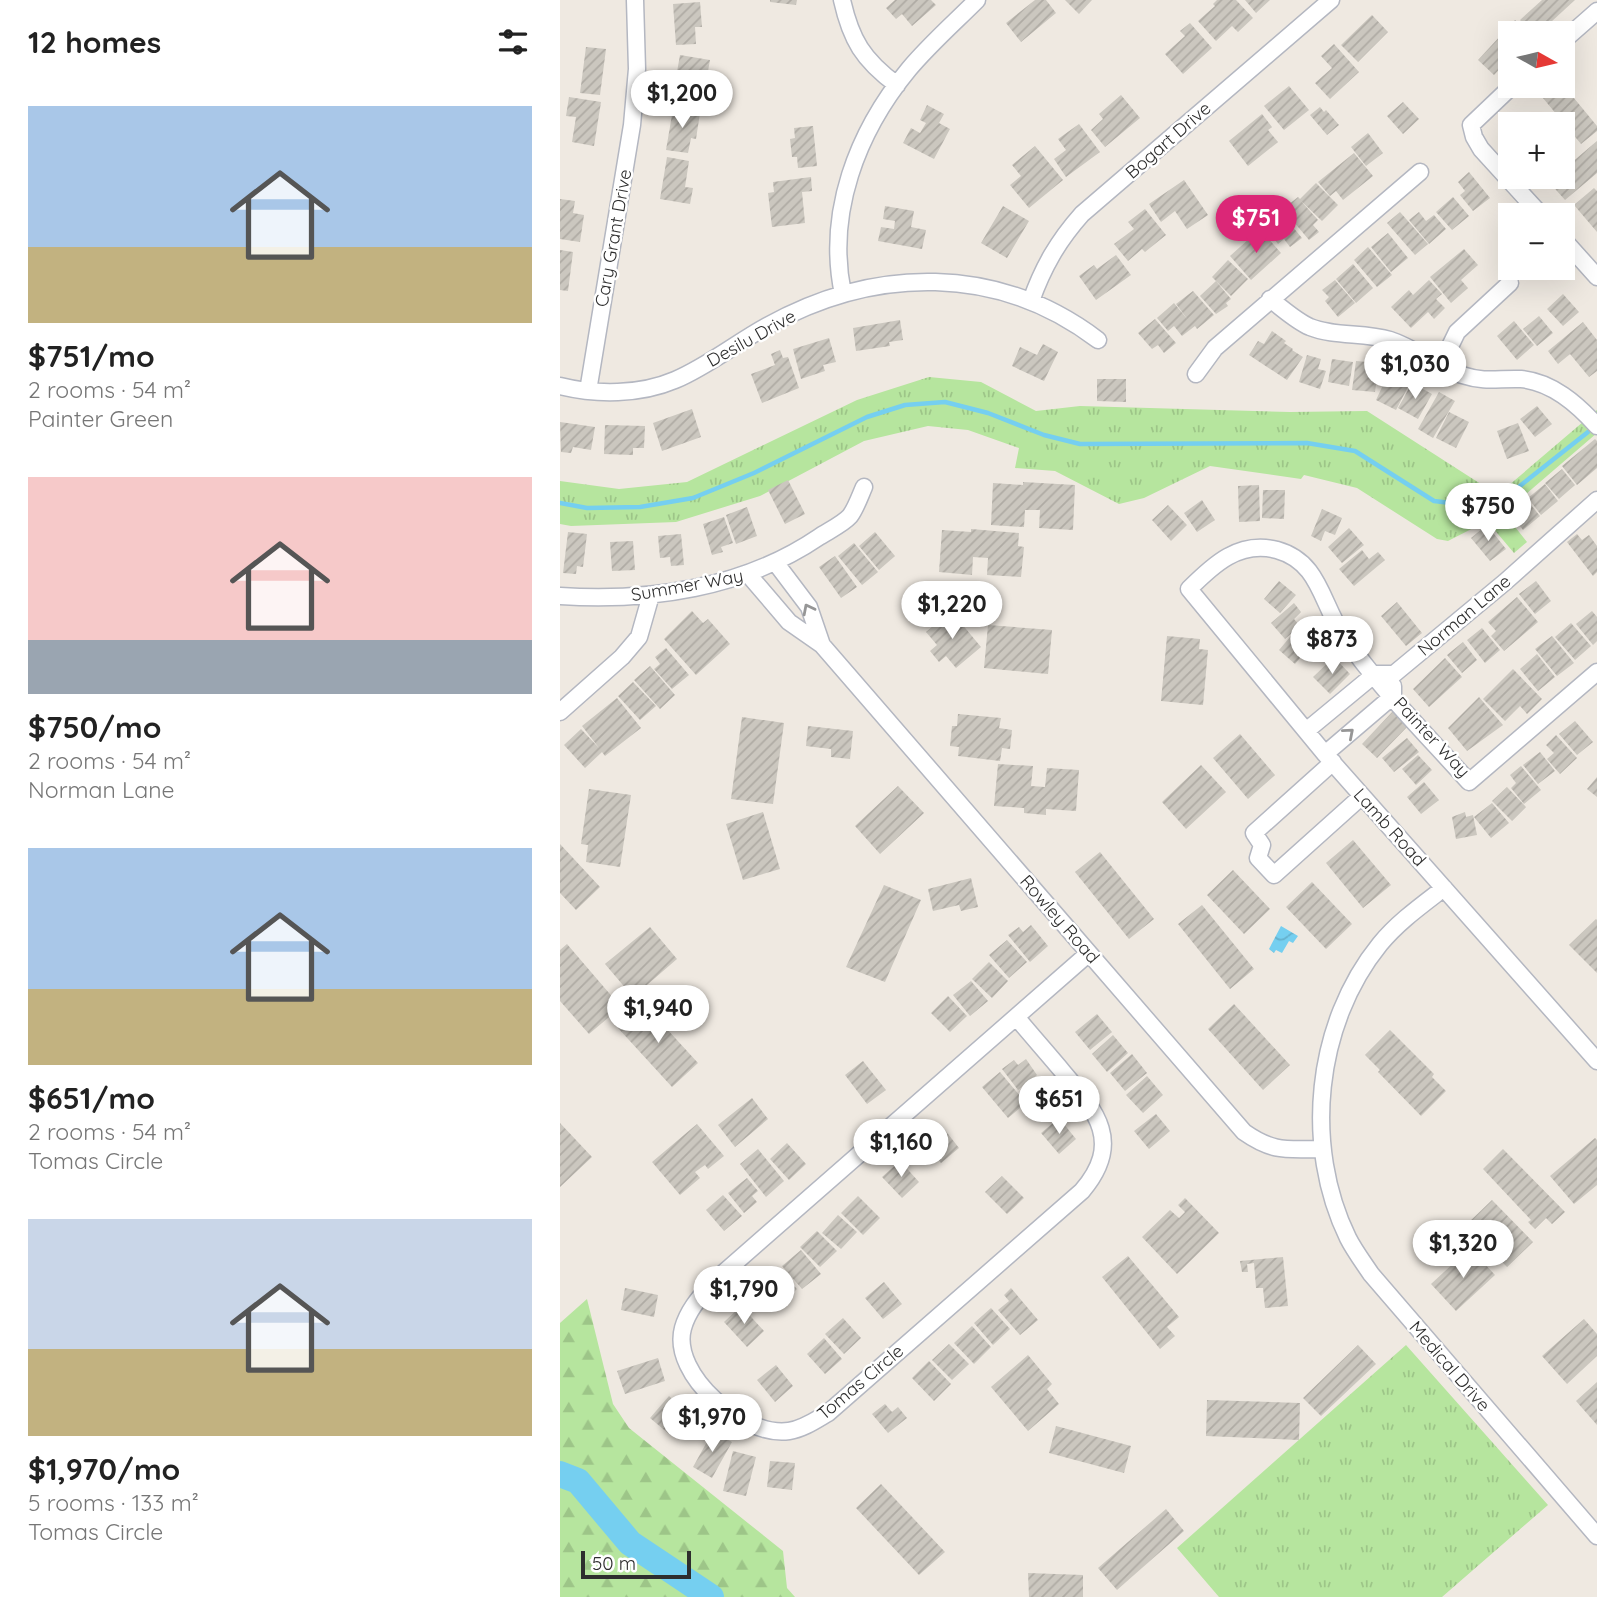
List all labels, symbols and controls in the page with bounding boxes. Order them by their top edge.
north arrow [1498,21,1575,98]
map controls [1498,21,1575,280]
text: 12 homes [28,23,161,61]
icon: filters [494,23,532,61]
pin: $1,200 [625,71,739,130]
text: $1,200 [647,78,717,107]
street label: Bogart Drive [1120,97,1216,183]
button: + [1498,112,1575,189]
icon: home [217,152,343,278]
street label: Cary Grant Drive [590,167,636,309]
pin: $751 [1215,196,1297,255]
text: $751 [1232,203,1280,232]
button: − [1498,203,1575,280]
street label: Desilu Drive [703,304,799,372]
text: $751/mo [28,337,155,375]
pin: $1,030 [1358,342,1472,401]
text: $1,030 [1380,349,1450,378]
text: 2 rooms · 54 m² [28,375,191,404]
text: Painter Green [28,404,173,433]
pin: $750 [1447,484,1529,543]
text: $750 [1461,491,1515,520]
icon: home [217,523,343,649]
street label: Summer Way [629,564,745,606]
street label: Norman Lane [1413,569,1515,661]
pin: $1,220 [895,582,1009,641]
text: $1,220 [917,589,987,618]
one-way arrow [803,604,817,616]
pin: $873 [1291,616,1373,676]
text: $873 [1306,624,1358,653]
street label: Painter Way [1389,692,1475,782]
text: $750/mo [28,708,162,746]
one-way arrow [1340,729,1353,741]
text: 2 rooms · 54 m² [28,746,191,775]
text: Norman Lane [28,775,174,804]
street label: Lamb Road [1349,783,1431,871]
street label: Rowley Road [1015,870,1105,968]
icon: home [217,894,343,1020]
pin: $1,940 [601,986,715,1045]
text: $1,940 [623,993,693,1022]
pin: $651 [1018,1076,1100,1136]
text: $651/mo [28,1079,155,1117]
text: $651 [1035,1084,1083,1113]
text: 2 rooms · 54 m² [28,1117,191,1146]
pin: $1,160 [844,1120,958,1179]
text: $1,160 [869,1127,933,1156]
text: Tomas Circle [28,1146,163,1175]
pin: $1,320 [1406,1220,1520,1280]
text: $1,320 [1429,1228,1497,1257]
icon: home [217,1265,343,1391]
pin: $1,790 [687,1266,801,1326]
text: $1,790 [710,1274,778,1303]
street label: Medical Drive [1404,1316,1496,1416]
street label: Tomas Circle [812,1339,908,1425]
pin: $1,970 [655,1394,769,1454]
text: $1,970 [678,1402,746,1431]
text: $1,970/mo [28,1450,180,1488]
text: 5 rooms · 133 m² [28,1488,199,1517]
text: Tomas Circle [28,1517,163,1546]
scale bar [581,1548,691,1580]
text: 50 m [592,1551,636,1575]

